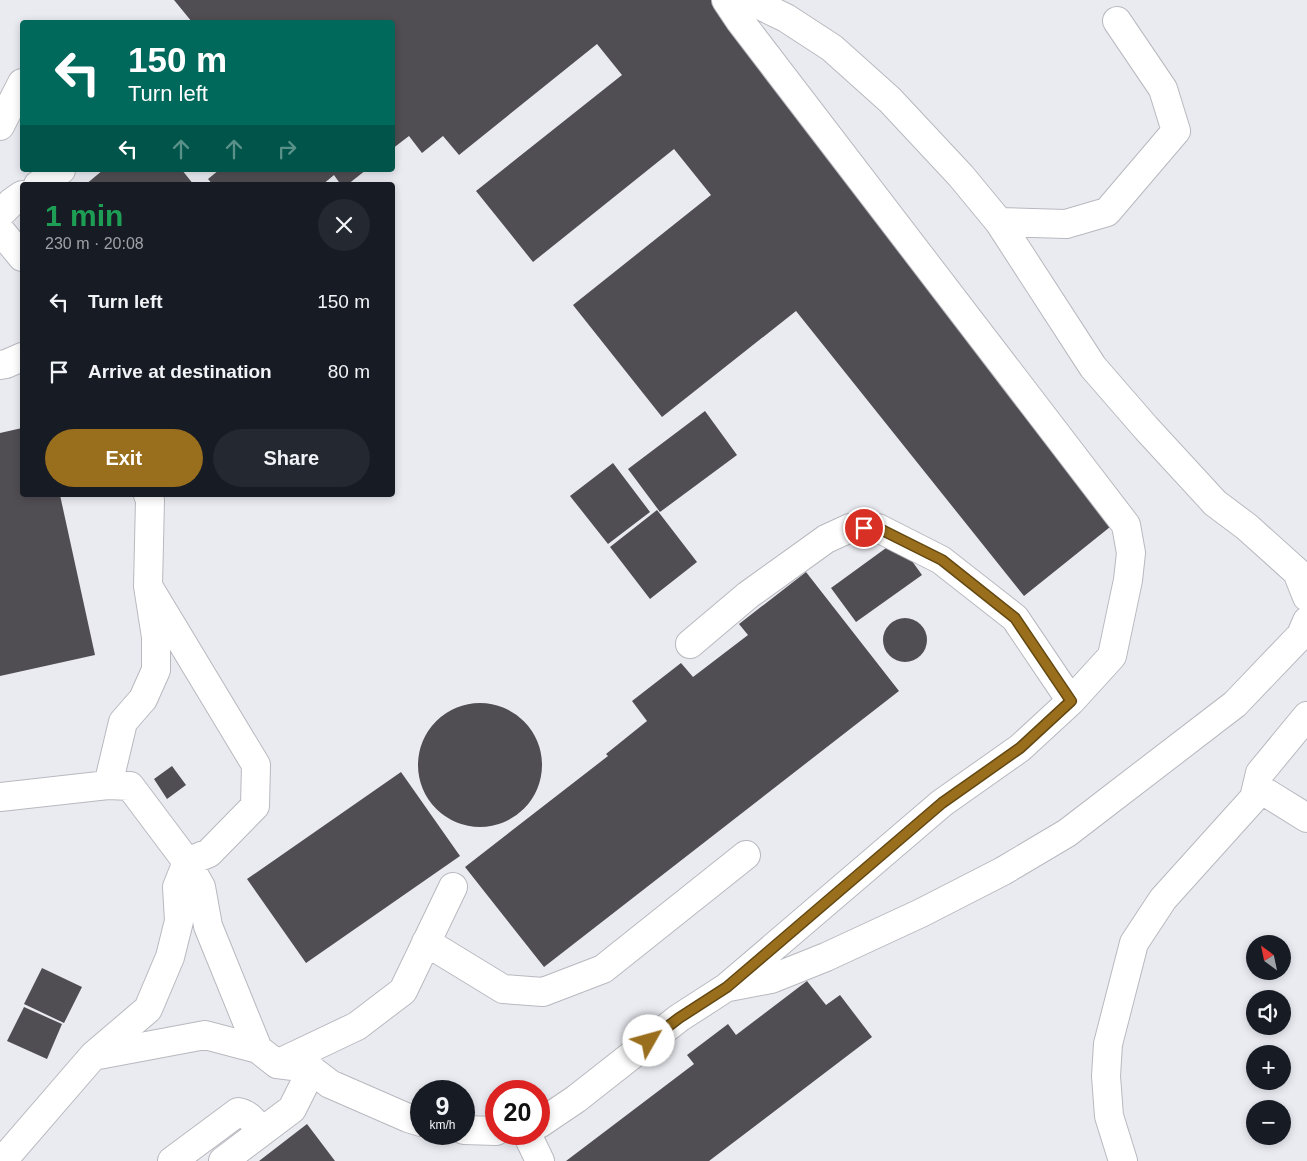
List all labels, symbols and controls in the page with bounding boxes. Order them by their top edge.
icon: left [45,40,110,105]
text: 150 m [128,40,227,79]
text: Turn left [128,81,208,106]
icon: left [114,135,142,163]
icon: ahead [167,135,195,163]
icon: ahead [220,135,248,163]
icon: right [273,135,301,163]
text: 1 min [45,199,123,232]
button: close [318,199,370,251]
text: 230 m · 20:08 [45,235,144,252]
icon: left [45,288,73,316]
text: Turn left [88,291,163,312]
text: 150 m [317,291,370,312]
icon: arrive [45,358,73,386]
text: Arrive at destination [88,361,272,382]
text: 80 m [328,361,370,382]
button: Exit [45,429,203,487]
button: Share [213,429,370,487]
pin [843,507,885,549]
icon: arrive [850,514,878,542]
north arrow [1246,935,1291,980]
map controls [1246,935,1291,1145]
button: sound [1246,990,1291,1035]
position arrow [622,1014,674,1066]
button: + [1246,1045,1291,1090]
speed limit sign: 20 [485,1080,550,1145]
text: 9 [436,1092,449,1120]
button: − [1246,1100,1291,1145]
text: km/h [429,1118,456,1132]

